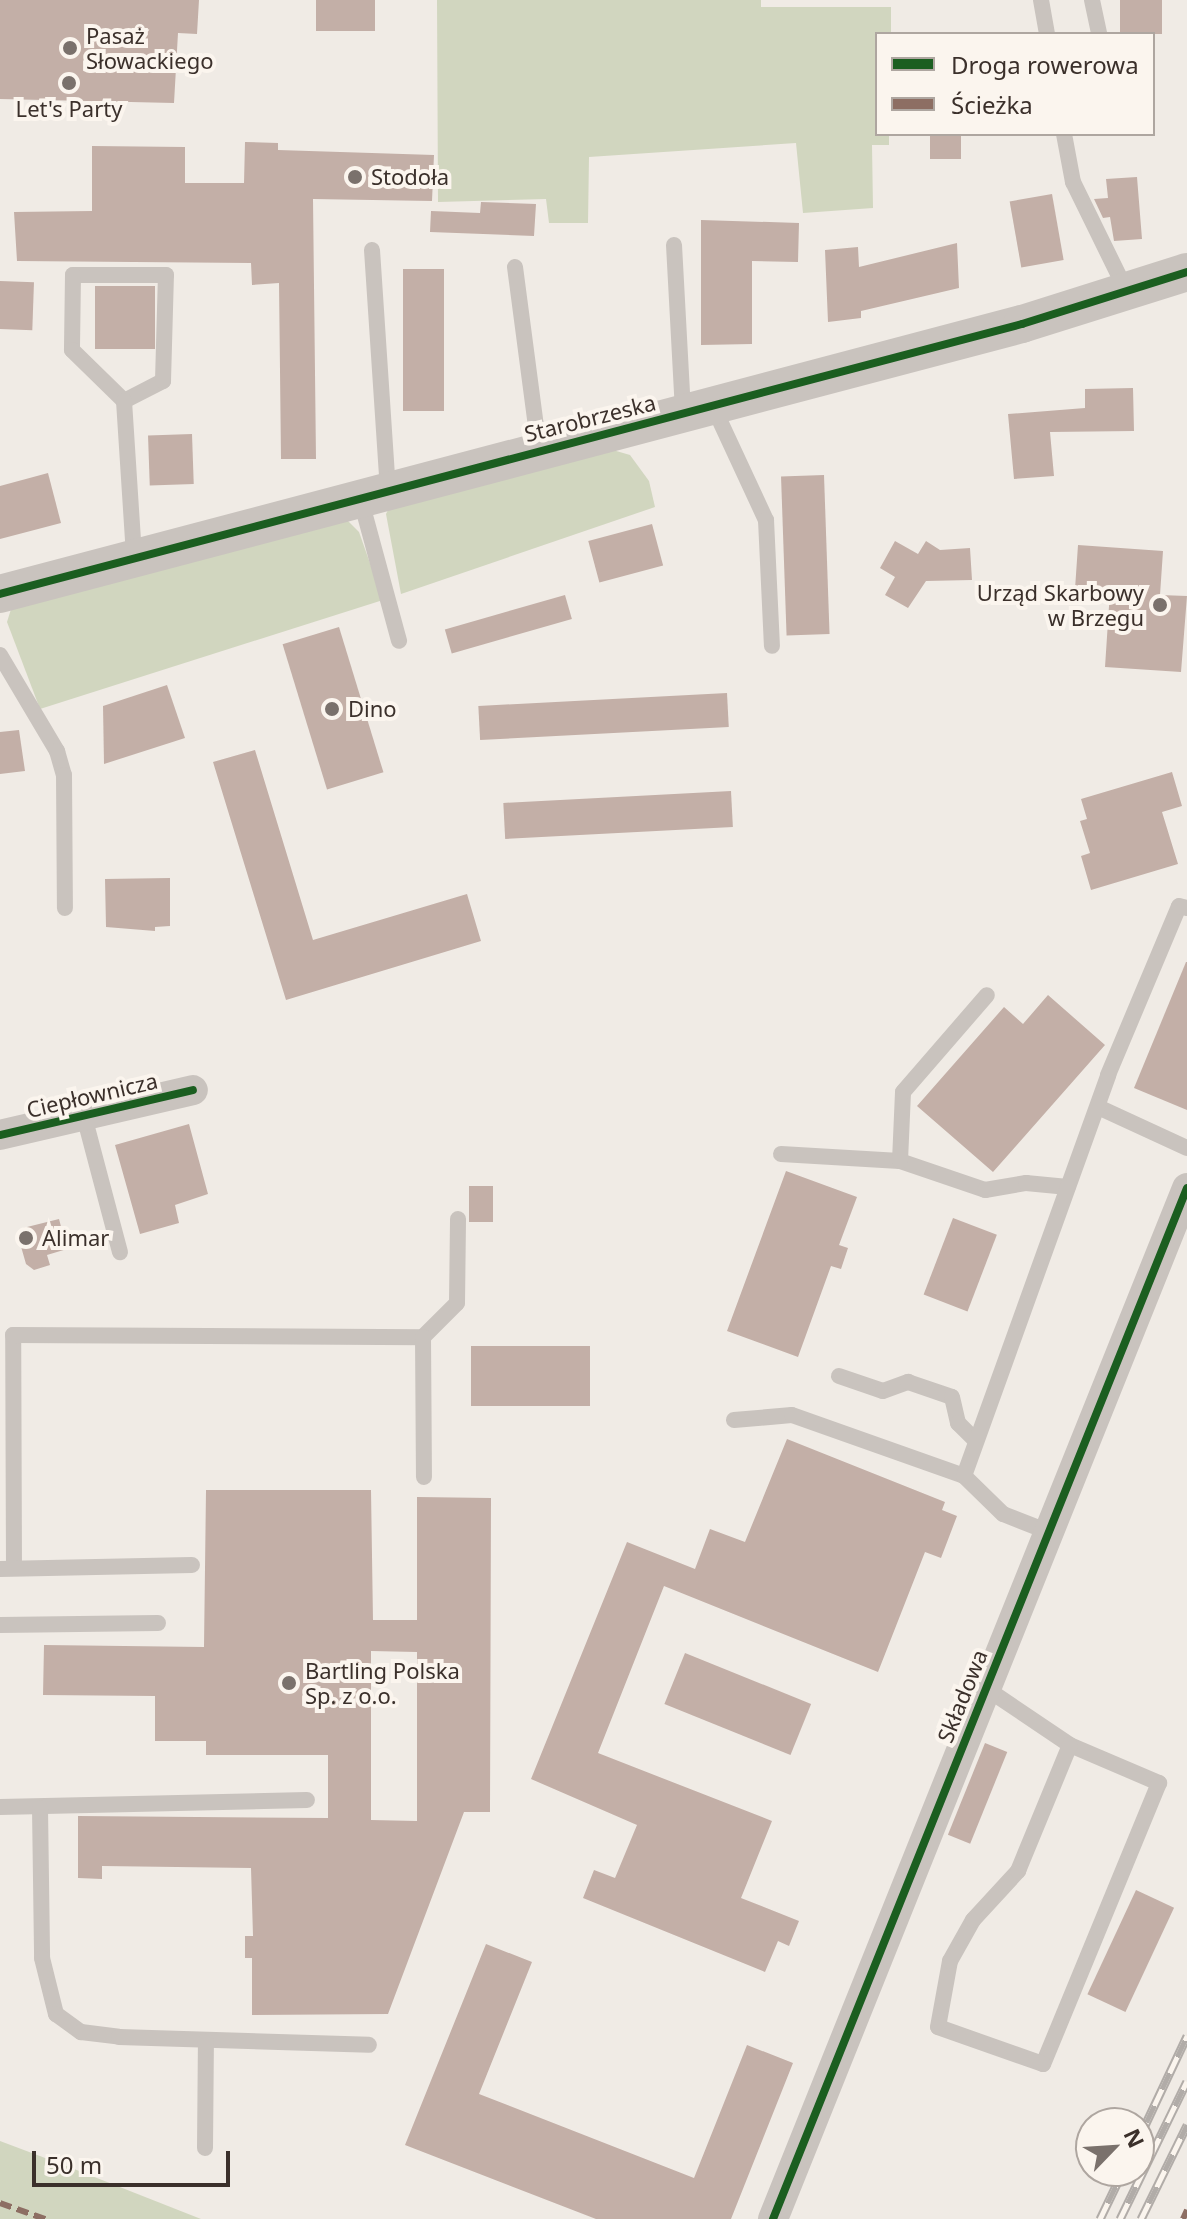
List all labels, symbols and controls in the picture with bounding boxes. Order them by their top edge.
place label: Pasaż Słowackiego [86,22,213,74]
legend [875,32,1155,136]
marker: Pasaż Słowackiego [61,39,79,57]
text: Droga rowerowa [951,48,1139,81]
marker: Let's Party [60,74,78,92]
text: Ścieżka [951,88,1033,121]
place label: Let's Party [16,96,122,122]
place label: Stodoła [371,164,449,190]
marker: Stodoła [346,168,364,186]
street label: Starobrzeska [522,389,658,447]
place label: Urząd Skarbowy w Brzegu [977,579,1144,630]
marker: Urząd Skarbowy w Brzegu [1151,596,1169,614]
place label: Dino [348,696,397,722]
marker: Dino [323,700,341,718]
street label: Ciepłownicza [24,1067,160,1123]
place label: Alimar [42,1225,109,1251]
marker: Alimar [17,1229,35,1247]
street label: Składowa [931,1646,993,1746]
place label: Bartling Polska Sp. z o.o. [305,1657,460,1708]
marker: Bartling Polska Sp. z o.o. [280,1674,298,1692]
north arrow [1075,2107,1155,2187]
text: N [1118,2123,1152,2152]
scale bar [36,2135,234,2185]
text: 50 m [46,2148,102,2181]

